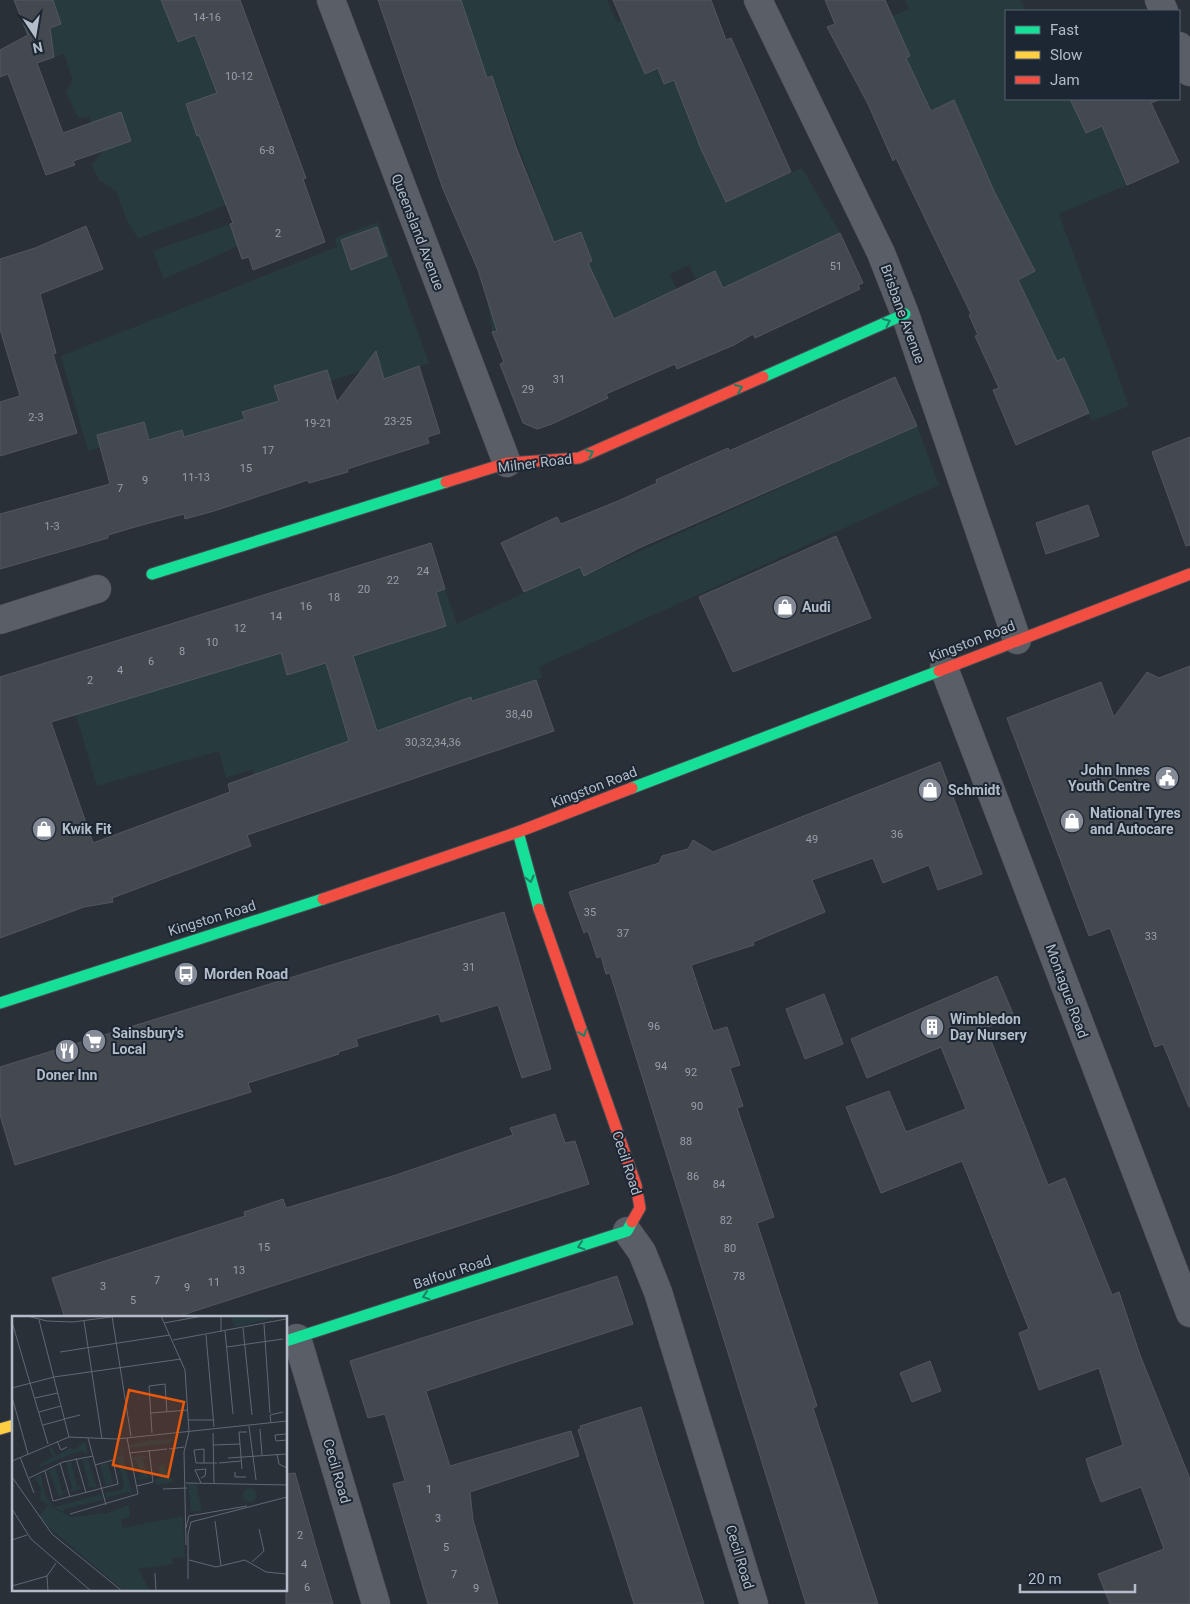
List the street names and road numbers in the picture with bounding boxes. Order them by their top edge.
street label: Queensland Avenue [388,172,448,292]
street label: Brisbane Avenue [878,262,928,366]
street label: Milner Road [497,451,573,475]
street label: Kingston Road [927,617,1017,665]
street label: Kingston Road [549,763,639,811]
street label: Kingston Road [166,897,258,939]
street label: Montague Road [1043,942,1091,1040]
street label: Cecil Road [609,1129,645,1197]
street label: Balfour Road [411,1252,493,1292]
street label: Cecil Road [320,1437,354,1505]
street label: Cecil Road [723,1523,757,1591]

